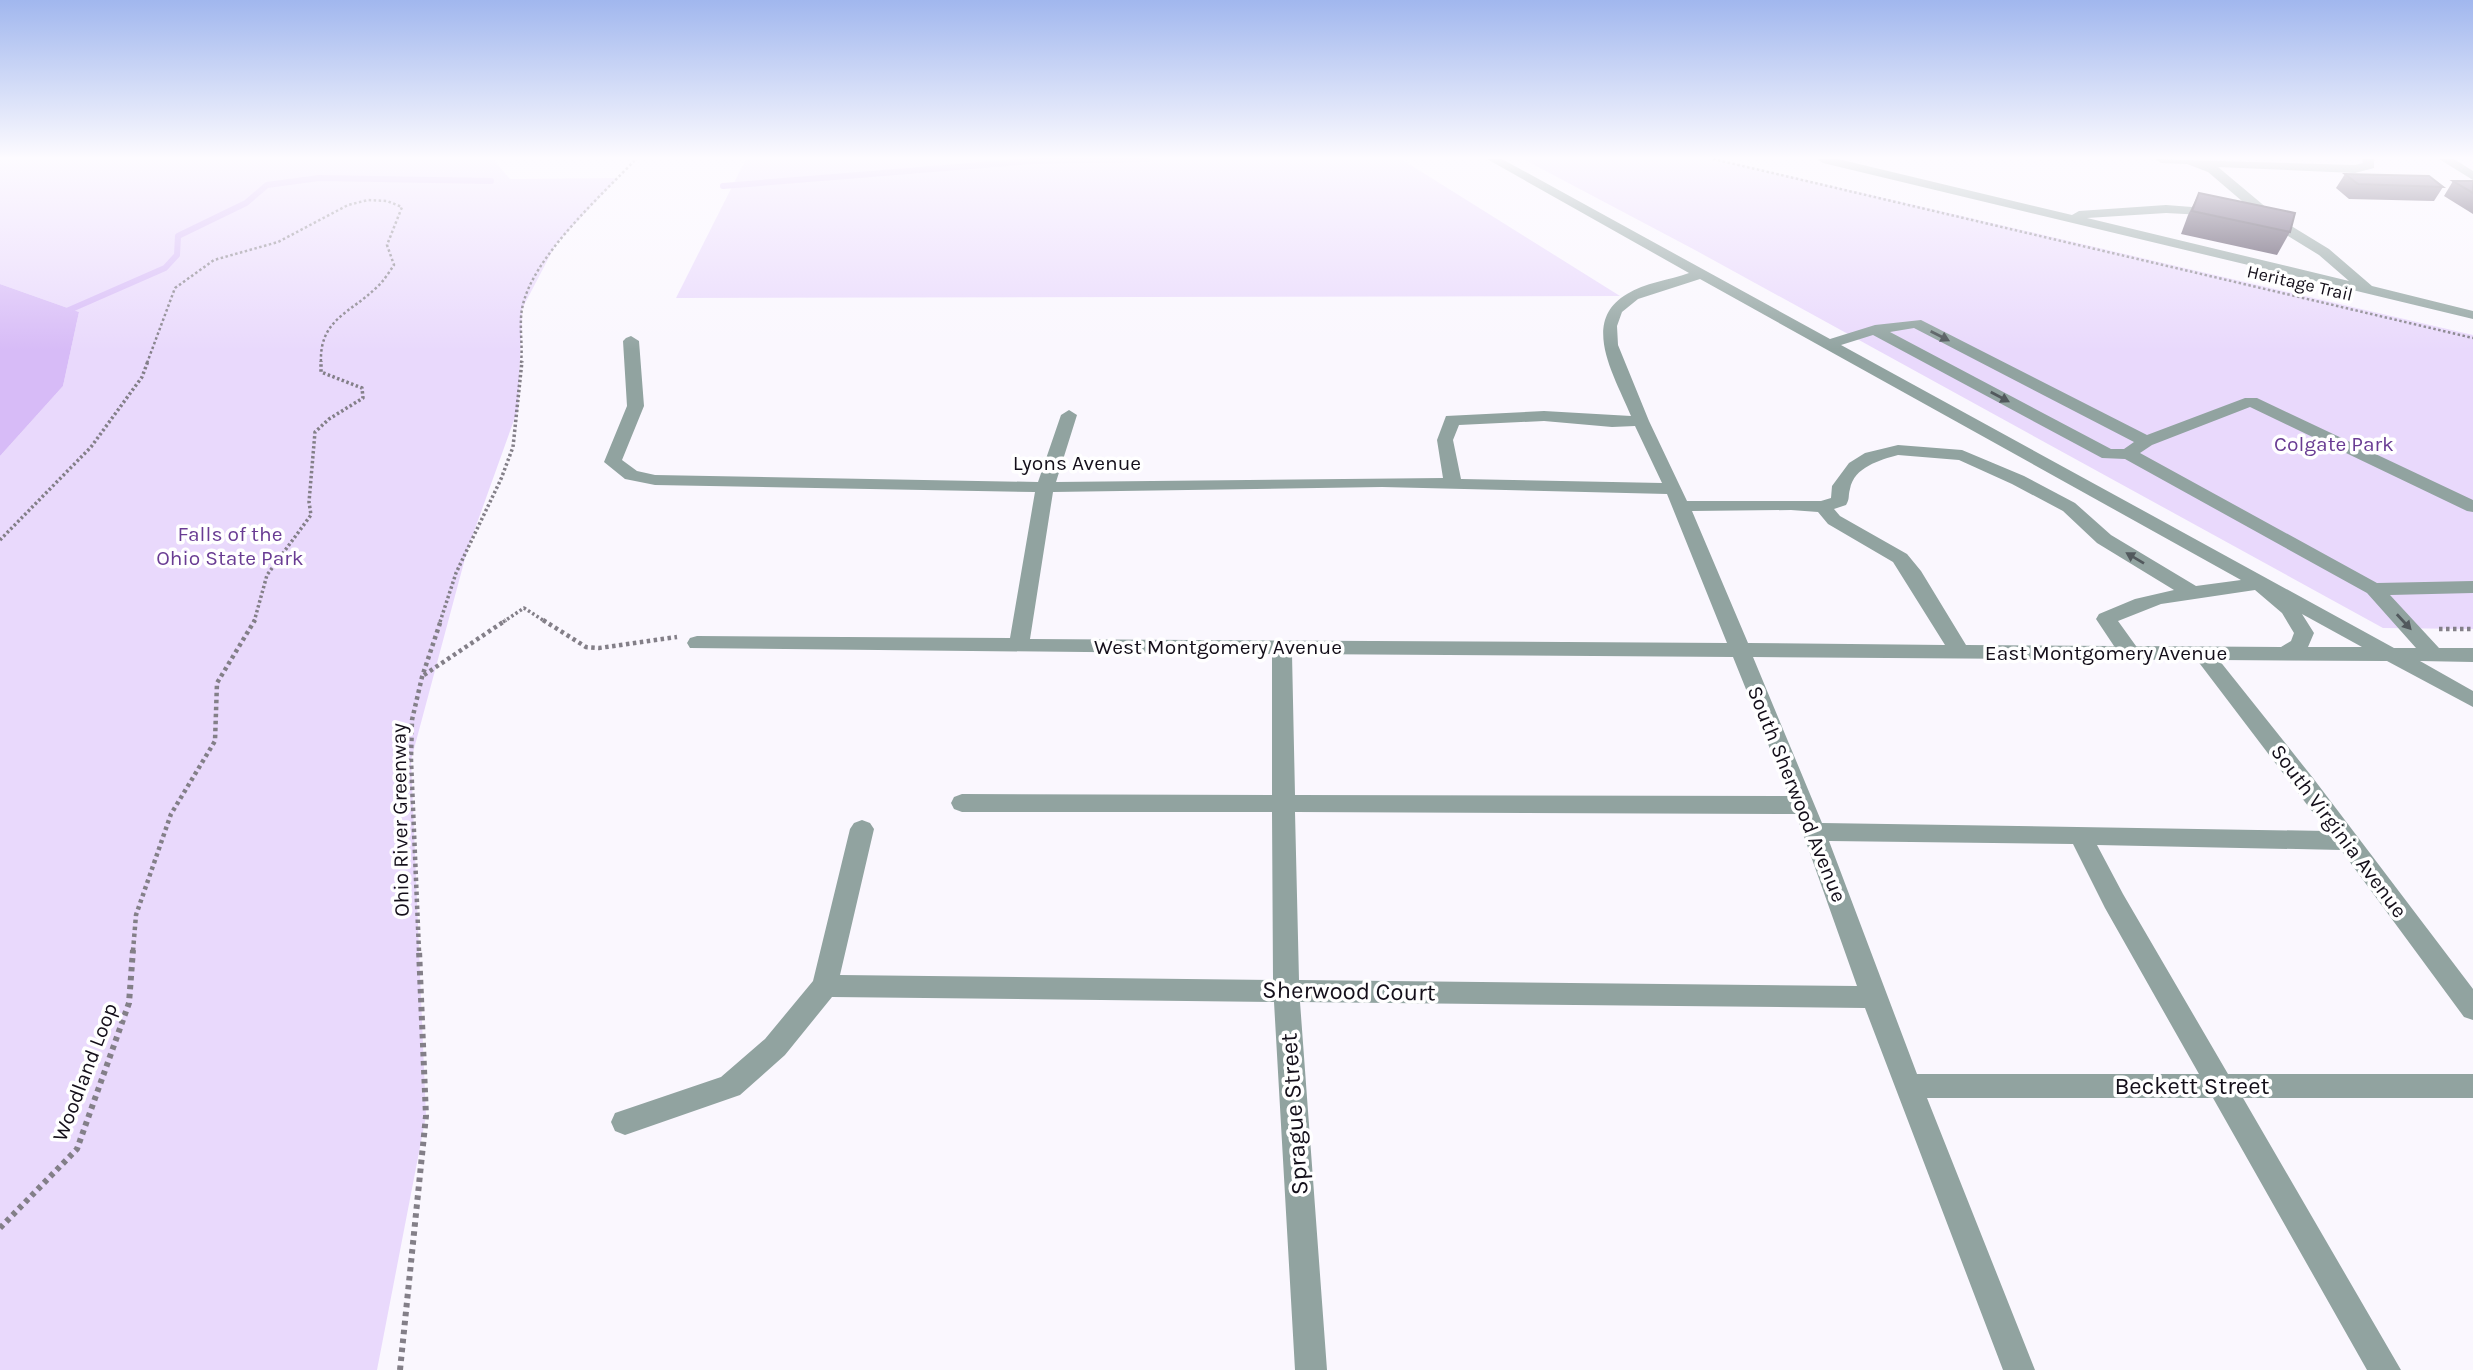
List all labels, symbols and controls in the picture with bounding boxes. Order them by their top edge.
street label: Heritage Trail [2245,260,2355,306]
one-way arrow [1930,330,1950,342]
one-way arrow [1991,391,2010,403]
park label: Colgate Park [2274,432,2394,456]
street label: Lyons Avenue [1013,451,1141,475]
park label: Falls of the Ohio State Park [156,522,304,570]
one-way arrow [2125,552,2144,564]
one-way arrow [2396,613,2412,630]
street label: West Montgomery Avenue [1094,635,1342,659]
street label: East Montgomery Avenue [1985,641,2227,665]
street label: South Sherwood Avenue [1743,682,1851,906]
street label: Ohio River Greenway [386,723,414,917]
street label: South Virginia Avenue [2266,740,2412,922]
street label: Sherwood Court [1262,975,1436,1007]
street label: Woodland Loop [48,1000,122,1144]
street label: Sprague Street [1274,1032,1314,1196]
street label: Beckett Street [2114,1072,2270,1100]

